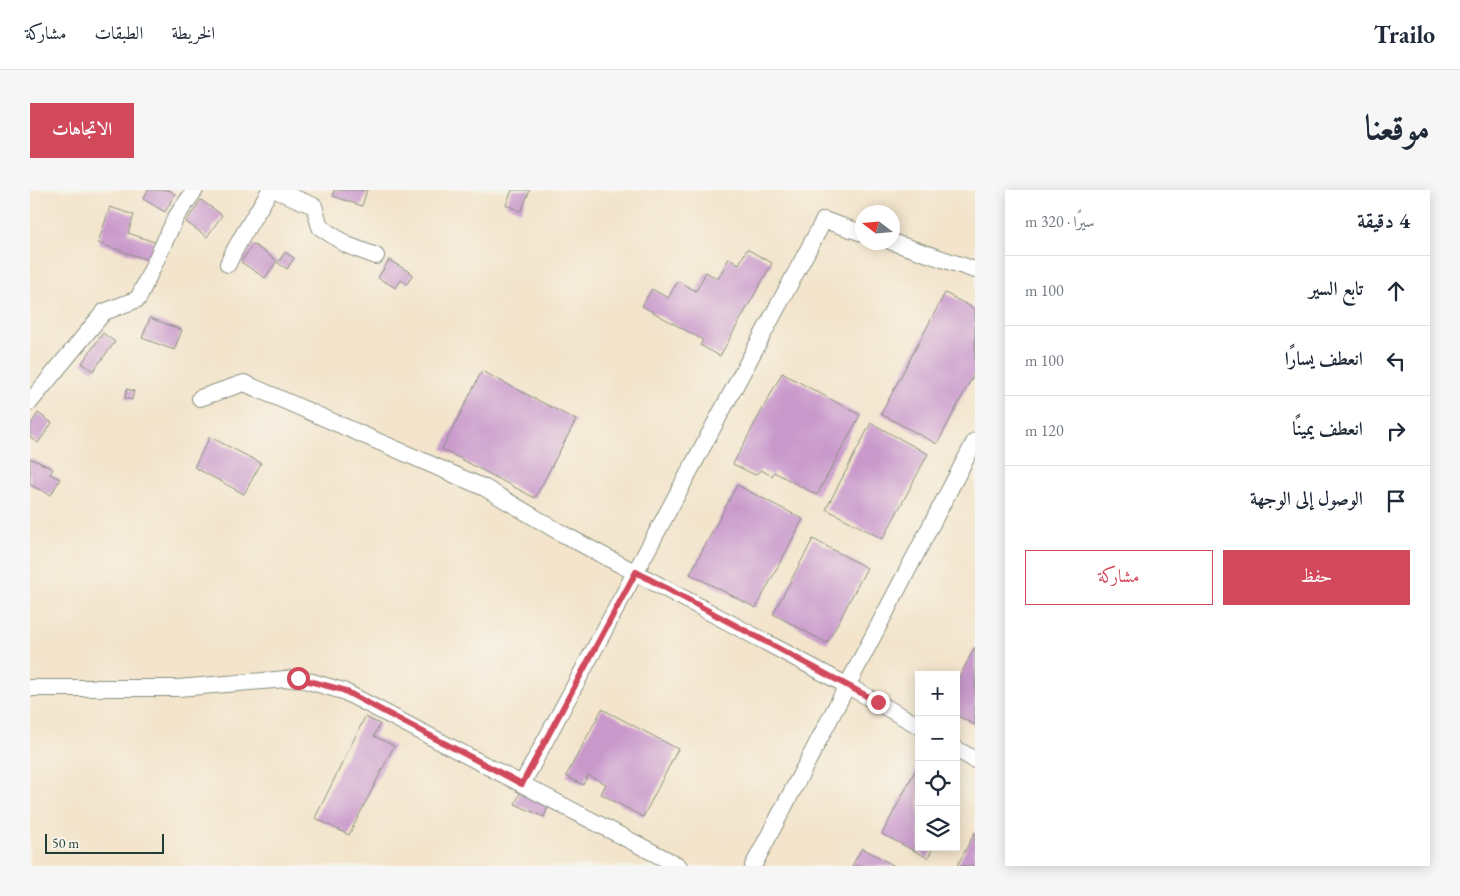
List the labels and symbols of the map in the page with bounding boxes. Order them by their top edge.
north arrow [855,205,900,250]
route start [287,667,310,690]
route end [867,691,890,714]
scale bar [45,831,164,854]

